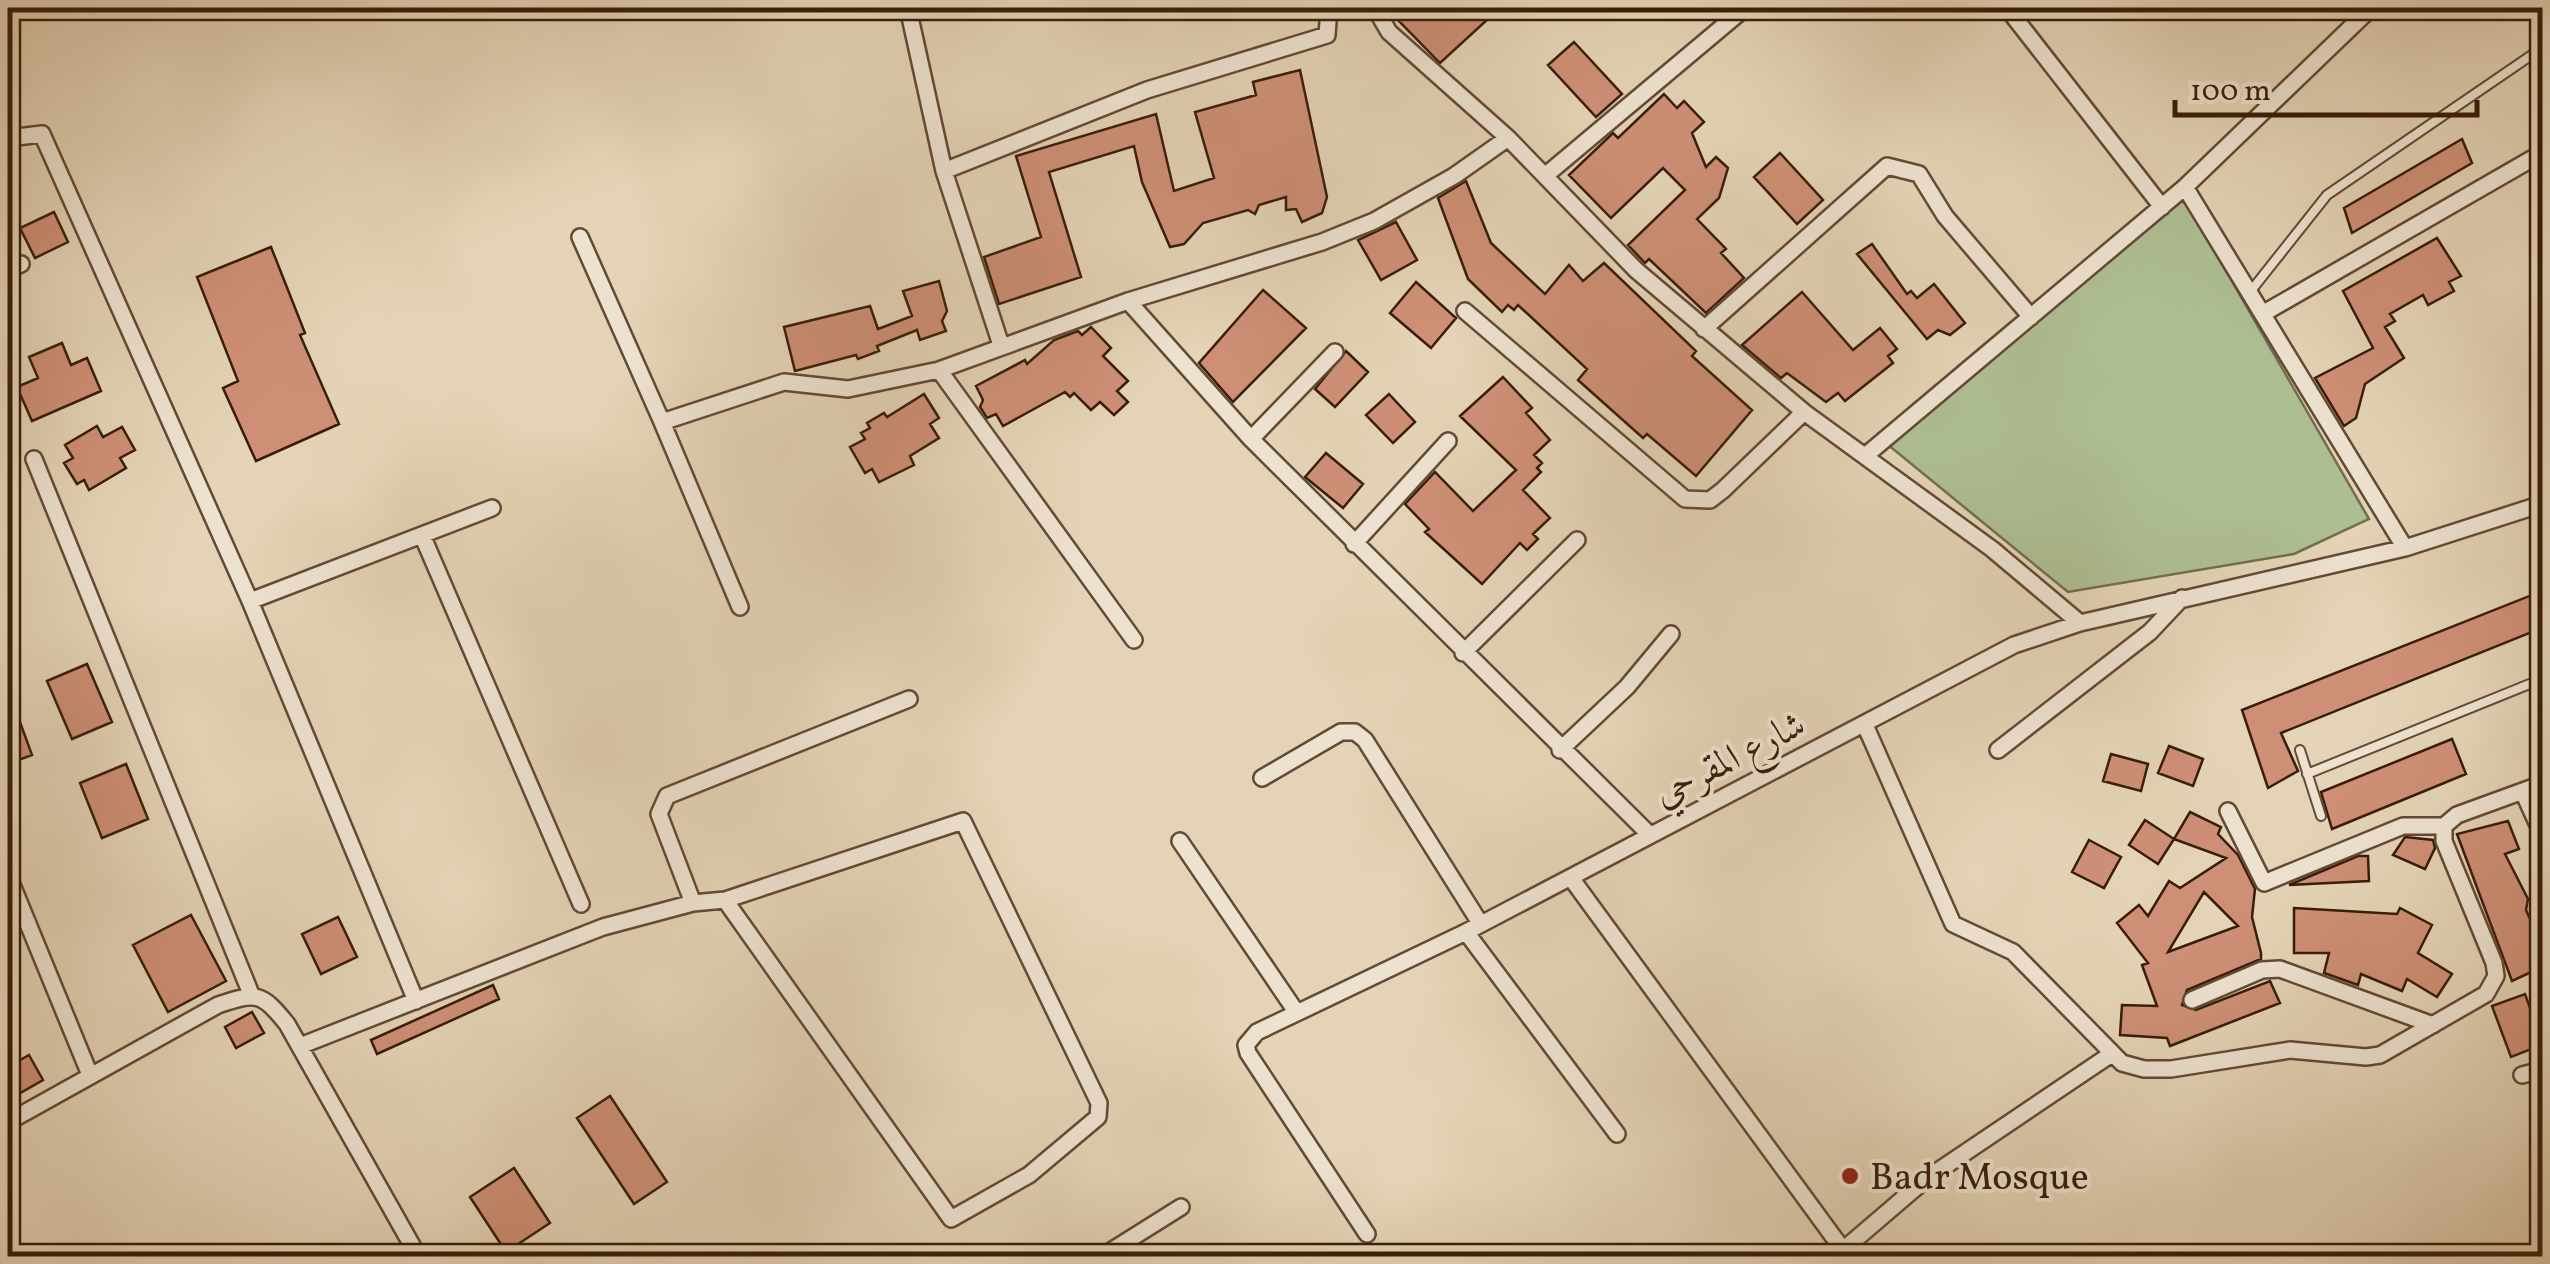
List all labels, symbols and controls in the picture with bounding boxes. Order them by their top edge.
scale bar [2175,55,2478,117]
text: 100 m [2190,71,2271,113]
street label: شارع المقرحي [1645,700,1816,823]
place label: Badr Mosque [1870,1153,2089,1206]
marker: Badr Mosque [1839,1165,1861,1187]

